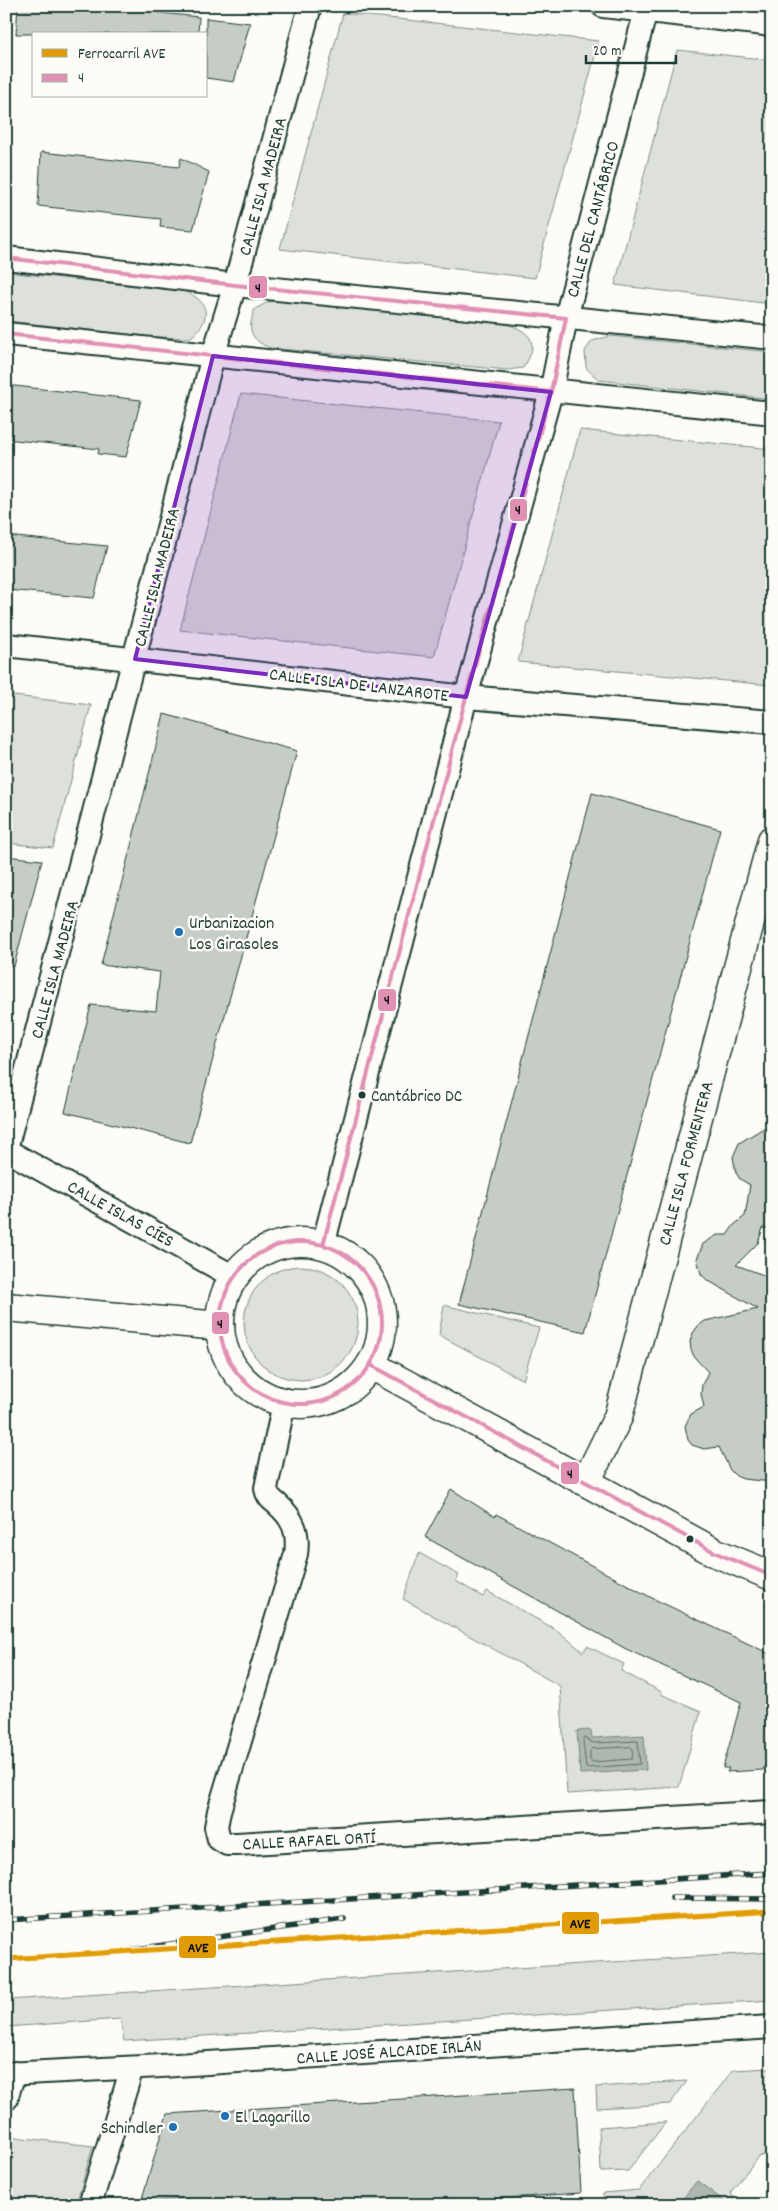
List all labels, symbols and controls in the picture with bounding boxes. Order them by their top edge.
legend [32,32,208,98]
scale bar [586,32,676,64]
text: 20 m [593,41,621,63]
text: Ferrocarril AVE [78,44,165,66]
text: 4 [78,68,84,90]
street label: CALLE ISLA MADEIRA [234,114,295,259]
street label: CALLE DEL CANTÁBRICO [562,139,627,301]
line badge: 4 [248,275,268,299]
text: 4 [255,279,261,299]
line badge: 4 [509,498,528,522]
text: 4 [515,501,521,521]
street label: CALLE ISLA MADEIRA [129,505,188,650]
street label: CALLE ISLA DE LANZAROTE [268,663,450,710]
street label: CALLE ISLA MADEIRA [26,897,87,1042]
place label: Urbanizacion Los Girasoles [189,912,279,958]
marker: Urbanizacion Los Girasoles [173,926,185,938]
line badge: 4 [377,988,397,1012]
text: 4 [384,991,390,1011]
street label: CALLE ISLA FORMENTERA [653,1078,721,1249]
place label: Cantábrico DC [371,1086,462,1110]
marker: Cantábrico DC [357,1090,367,1100]
street label: CALLE ISLAS CÍES [62,1176,178,1255]
line badge: 4 [211,1311,230,1335]
text: 4 [217,1315,223,1335]
line badge: 4 [560,1461,580,1485]
text: 4 [567,1465,573,1485]
unlabelled marker [685,1534,695,1544]
street label: CALLE RAFAEL ORTÍ [242,1826,377,1858]
line badge: AVE [561,1911,600,1935]
text: AVE [570,1915,591,1935]
line badge: AVE [178,1935,217,1959]
text: AVE [188,1939,209,1959]
street label: CALLE JOSÉ ALCAIDE IRLÁN [296,2035,483,2072]
place label: El Lagarillo [235,2106,310,2131]
marker: El Lagarillo [219,2110,231,2122]
place label: Schindler [101,2117,163,2142]
marker: Schindler [167,2121,179,2133]

